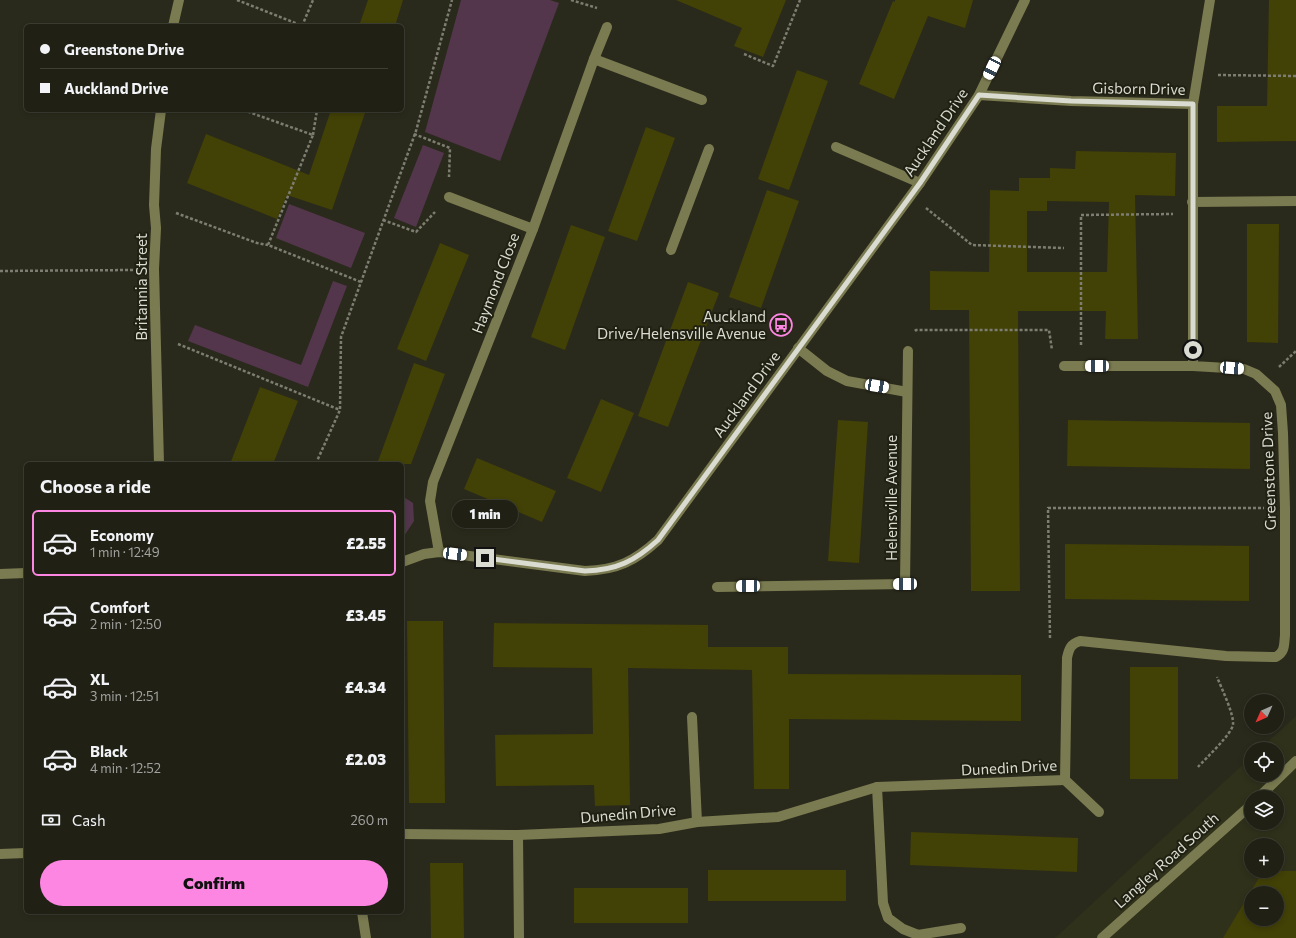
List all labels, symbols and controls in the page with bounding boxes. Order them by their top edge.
text: Greenstone Drive [64,40,184,58]
car [981,55,1003,81]
street label: Gisborn Drive [1092,78,1186,98]
text: Auckland Drive [64,79,168,97]
street label: Auckland Drive [899,85,971,179]
street label: Haymond Close [468,230,523,336]
street label: Britannia Street [132,233,150,341]
place label: Auckland Drive/Helensville Avenue [597,307,766,342]
bus stop icon: Auckland Drive/Helensville Avenue [768,312,794,338]
route start [1184,341,1202,359]
street label: Auckland Drive [709,347,783,441]
car [1085,360,1109,372]
car [1220,361,1244,375]
car [864,378,890,394]
street label: Greenstone Drive [1257,411,1279,531]
street label: Helensville Avenue [882,435,900,561]
text: Choose a ride [40,475,151,497]
callout: 1 min [452,500,518,528]
text: 1 min [469,506,501,522]
icon: car [42,525,78,561]
text: Economy [90,526,154,544]
text: £2.55 [346,534,386,552]
text: 1 min · 12:49 [90,544,160,560]
car [442,547,468,561]
route end [476,549,494,567]
car [893,578,917,590]
car [736,580,760,592]
icon: car [42,597,78,633]
text: Comfort [90,598,150,616]
text: £3.45 [346,606,386,624]
text: 2 min · 12:50 [90,616,162,632]
icon: car [42,669,78,705]
text: XL [90,670,109,688]
text: £4.34 [345,678,386,696]
text: 3 min · 12:51 [90,688,159,704]
north arrow [1244,694,1284,734]
map controls [1244,694,1284,926]
icon: car [42,741,78,777]
text: Black [90,742,128,760]
button: locate [1244,742,1284,782]
text: £2.03 [345,750,386,768]
street label: Dunedin Drive [961,755,1058,779]
text: 4 min · 12:52 [90,760,161,776]
button: layers [1244,790,1284,830]
street label: Dunedin Drive [579,800,677,826]
street label: Langley Road South [1110,808,1222,912]
icon: cash [40,809,62,831]
text: Cash [72,811,106,829]
text: 260 m [351,812,388,828]
button: + [1244,838,1284,878]
button: Confirm [40,860,388,906]
button: − [1244,886,1284,926]

